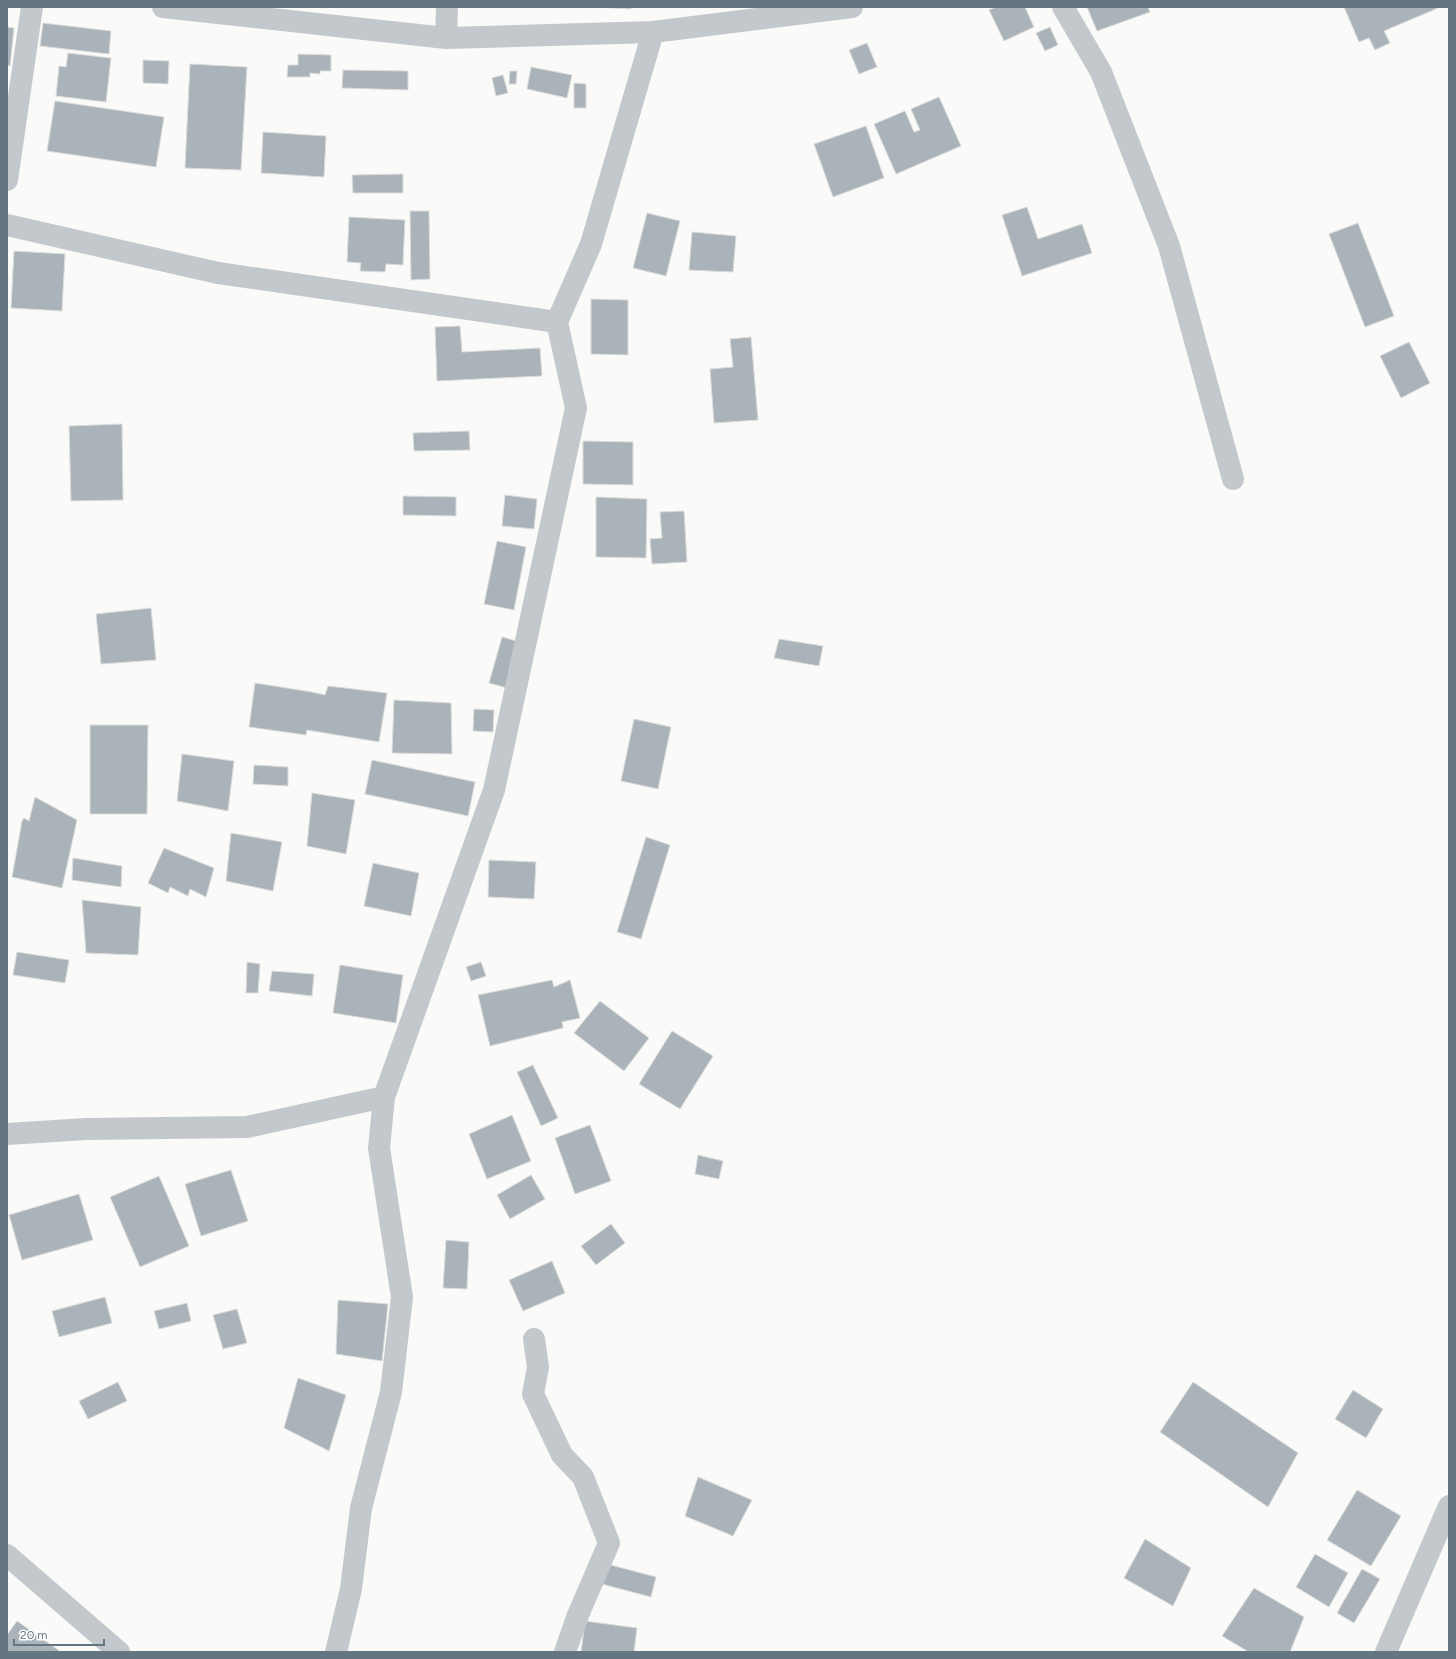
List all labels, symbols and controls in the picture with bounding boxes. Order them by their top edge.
scale bar [14,1621,104,1647]
text: 20 m [20,1628,48,1642]

